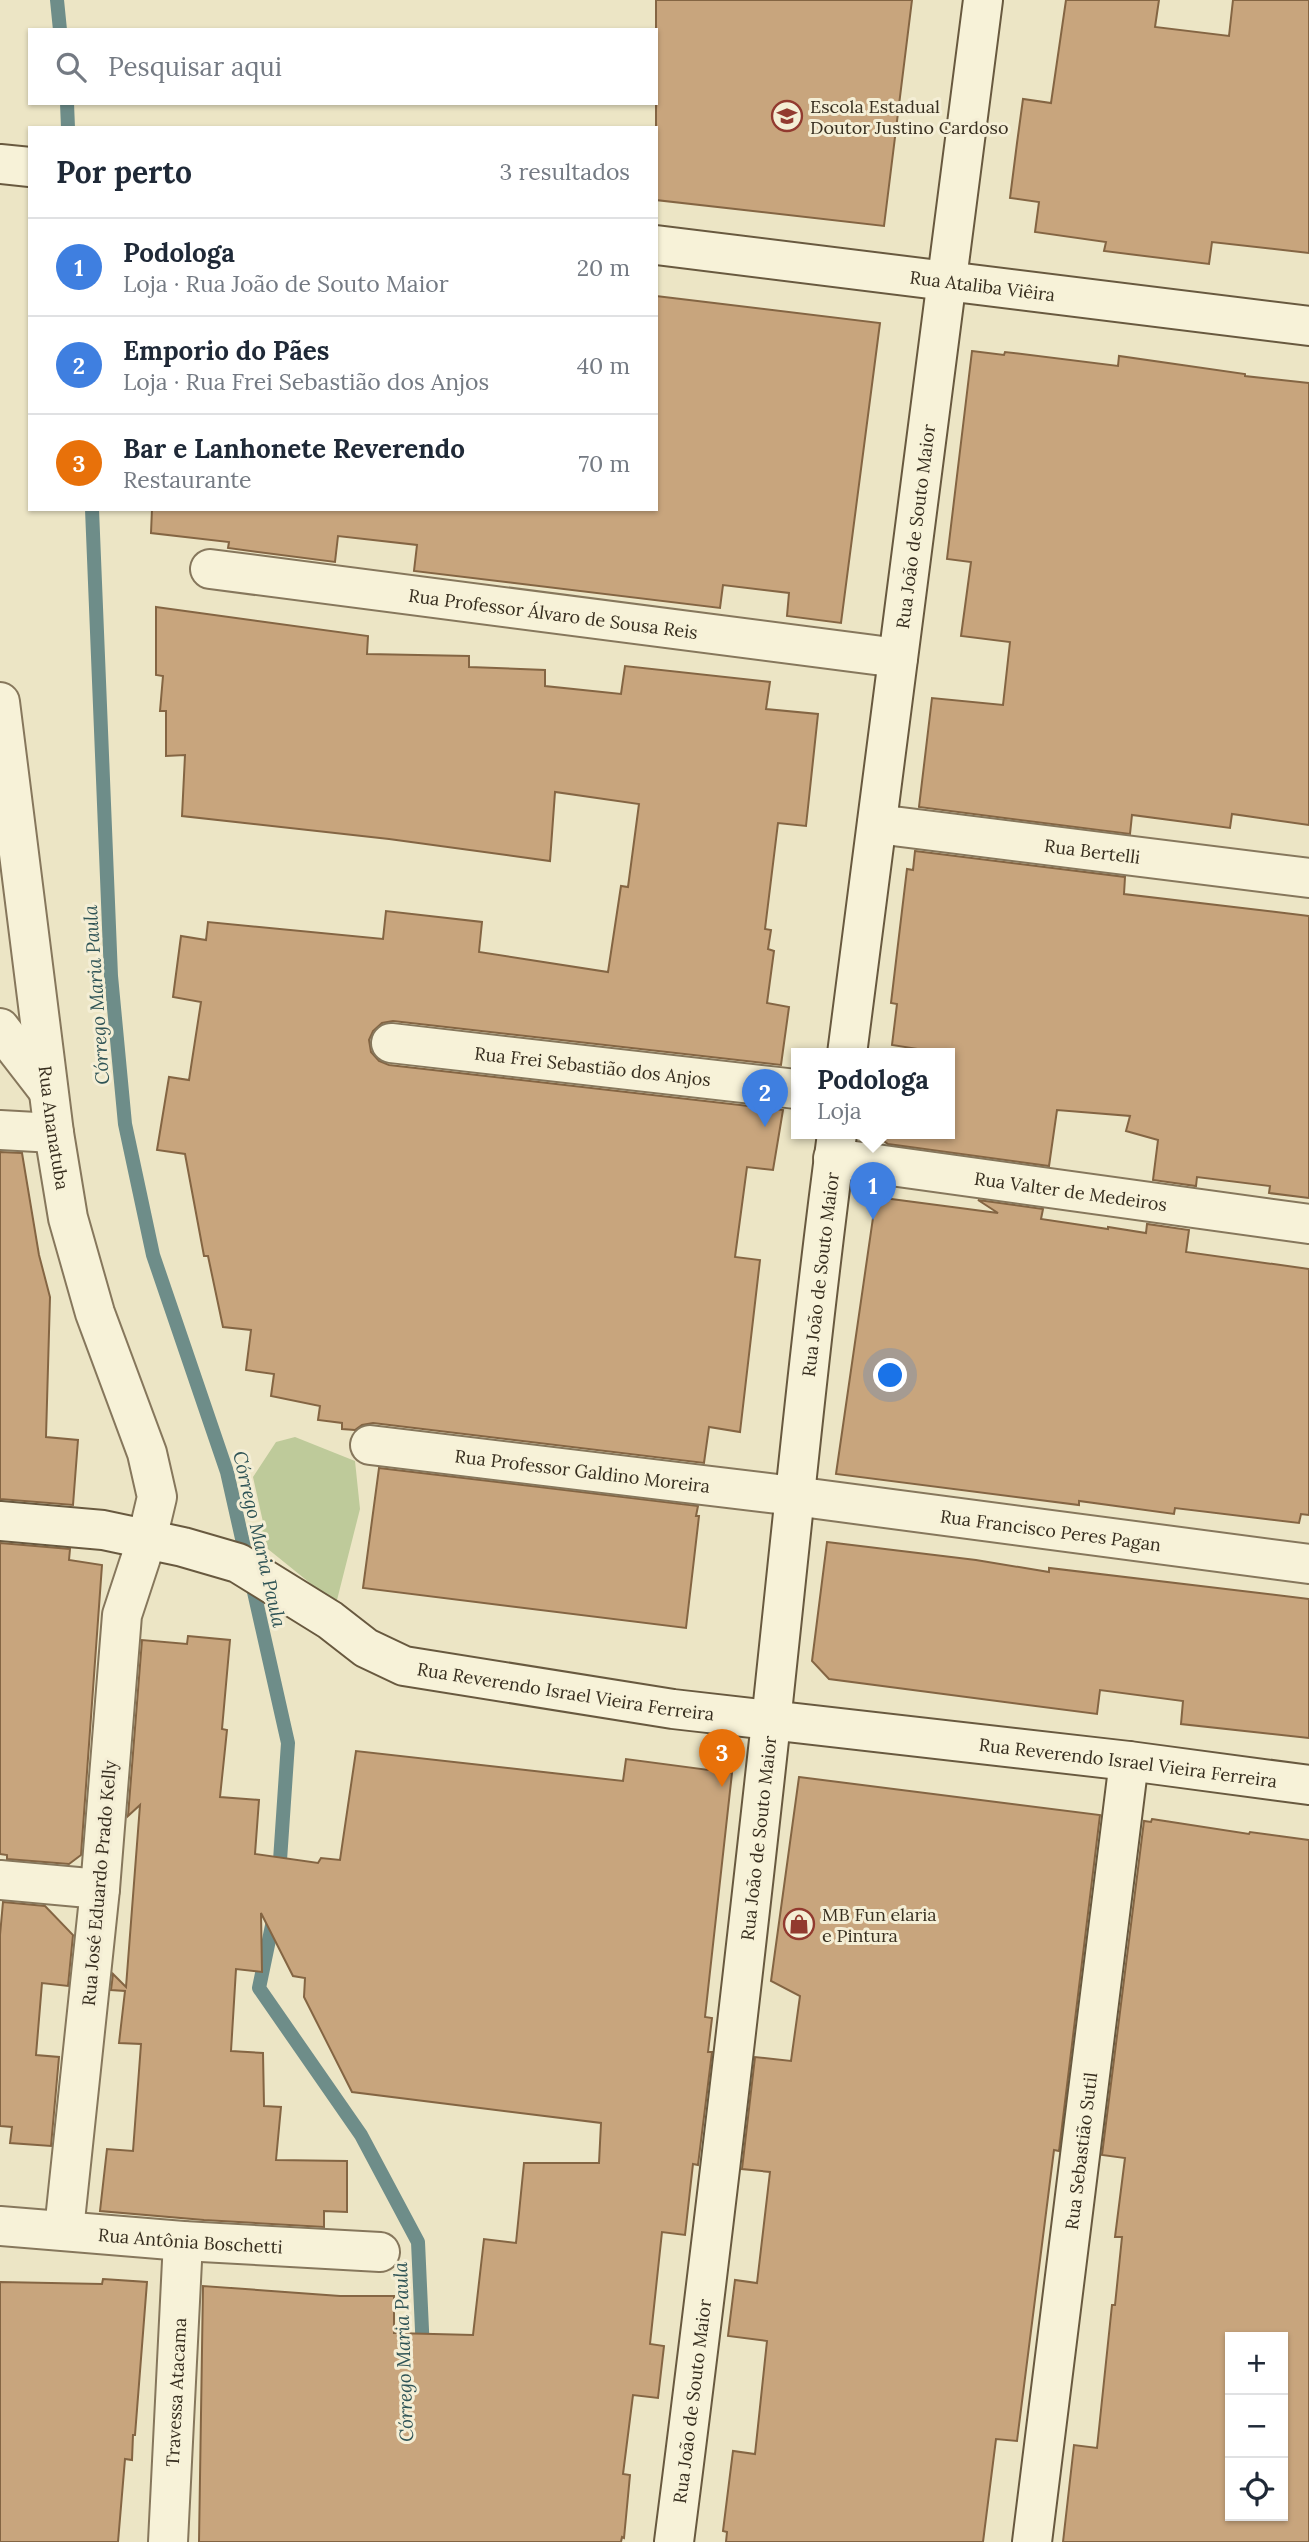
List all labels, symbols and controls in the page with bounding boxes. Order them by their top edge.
search box [28,28,658,105]
icon: search [52,48,90,86]
text: Pesquisar aqui [108,50,282,83]
place label: Escola Estadual Doutor Justino Cardoso [810,95,1008,139]
school or university icon: Escola Estadual Doutor Justino Cardoso [770,99,804,133]
text: Por perto [56,153,192,191]
text: 3 resultados [500,157,630,186]
text: Podologa [123,236,235,269]
text: 1 [74,253,84,282]
text: 20 m [577,253,630,282]
street label: Rua Ataliba Viêira [908,265,1057,306]
text: Loja · Rua João de Souto Maior [123,269,449,298]
text: Emporio do Pães [123,334,329,367]
text: 2 [73,351,85,380]
text: 40 m [577,351,630,380]
text: Loja · Rua Frei Sebastião dos Anjos [123,367,489,396]
street label: Rua João de Souto Maior [890,423,940,630]
text: Bar e Lanhonete Reverendo [123,432,465,465]
text: 3 [73,449,85,478]
text: 70 m [579,449,630,478]
text: Restaurante [123,465,252,494]
street label: Rua Professor Álvaro de Sousa Reis [407,583,699,643]
street label: Rua Bertelli [1043,834,1142,868]
water label: Córrego Maria Paula [78,904,114,1086]
street label: Rua Frei Sebastião dos Anjos [473,1041,712,1091]
popup [791,1048,955,1139]
text: Podologa [817,1063,929,1096]
street label: Rua Ananatuba [34,1064,75,1191]
pin: 2 [742,1069,788,1127]
text: Loja [817,1096,862,1125]
pin: 1 [850,1162,896,1220]
street label: Rua Valter de Medeiros [973,1166,1169,1216]
street label: Rua João de Souto Maior [796,1170,843,1378]
your location [873,1358,907,1392]
street label: Rua Professor Galdino Moreira [454,1444,711,1497]
water label: Córrego Maria Paula [228,1449,292,1630]
street label: Rua Francisco Peres Pagan [939,1504,1163,1556]
street label: Rua Reverendo Israel Vieira Ferreira [415,1657,715,1725]
pin: 3 [699,1729,745,1787]
street label: Rua Reverendo Israel Vieira Ferreira [978,1732,1279,1792]
street label: Rua João de Souto Maior [735,1734,781,1942]
street label: Rua José Eduardo Prado Kelly [77,1759,121,2007]
place label: MB Fun elaria e Pintura [822,1903,937,1947]
shop icon: MB Fun elaria e Pintura [782,1907,816,1941]
street label: Rua Sebastião Sutil [1059,2071,1102,2231]
street label: Rua Antônia Boschetti [97,2223,283,2258]
water label: Córrego Maria Paula [388,2261,418,2442]
street label: Rua João de Souto Maior [668,2297,716,2505]
street label: Travessa Atacama [160,2317,191,2467]
map controls [1225,2332,1288,2521]
button: + [1225,2332,1288,2395]
button: − [1225,2395,1288,2458]
button: locate [1225,2458,1288,2521]

